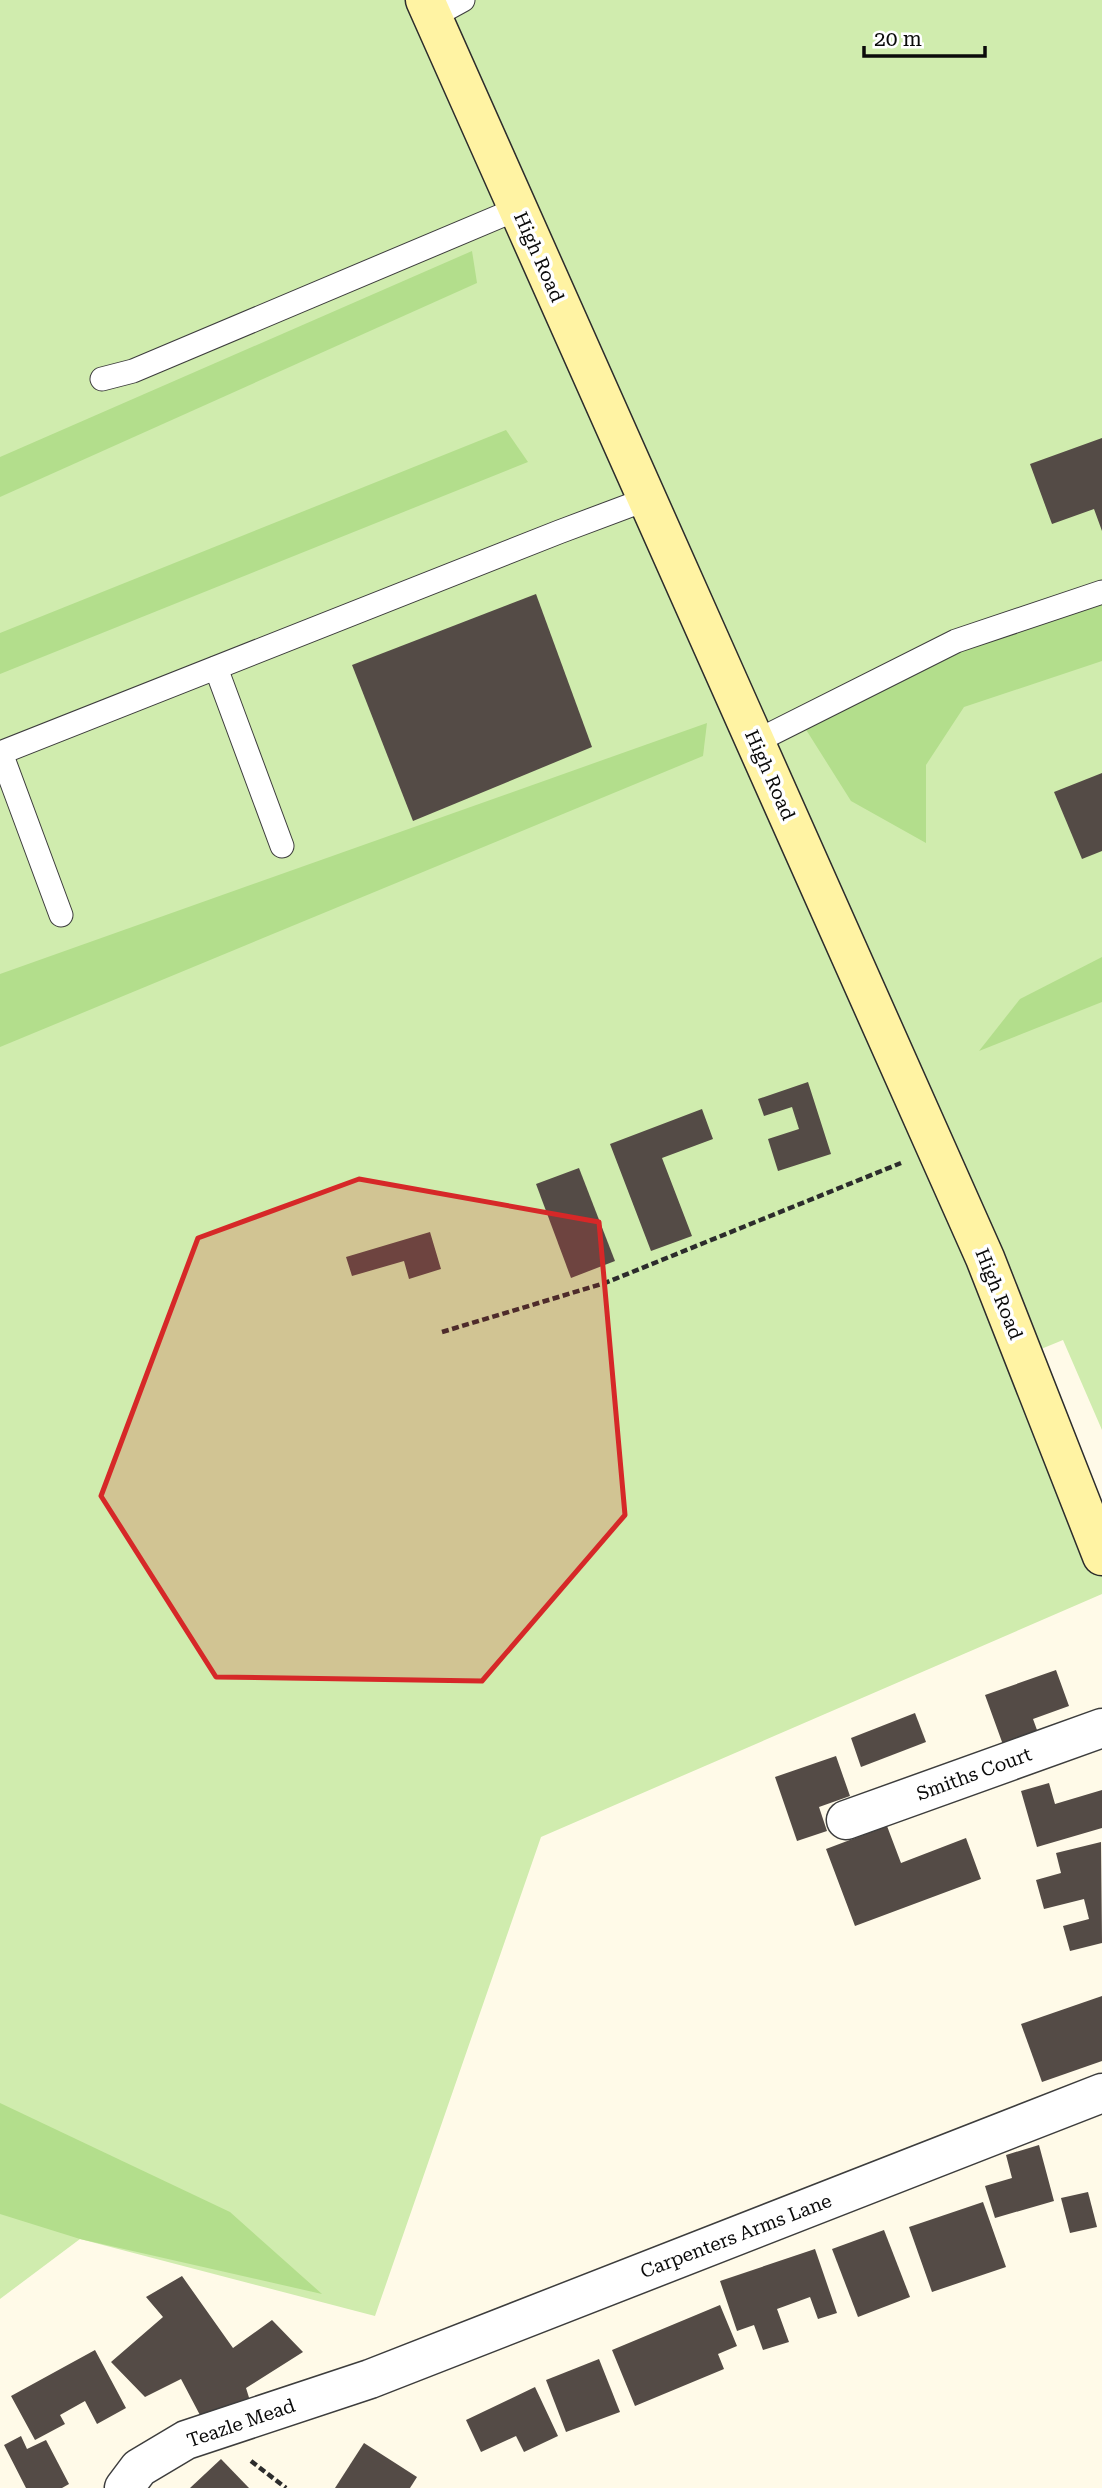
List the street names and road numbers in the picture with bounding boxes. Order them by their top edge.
street label: High Road [509,208,569,306]
street label: High Road [740,726,800,824]
street label: High Road [970,1245,1028,1343]
street label: Smiths Court [913,1743,1035,1805]
street label: Carpenters Arms Lane [637,2189,835,2283]
street label: Teazle Mead [184,2394,298,2452]

